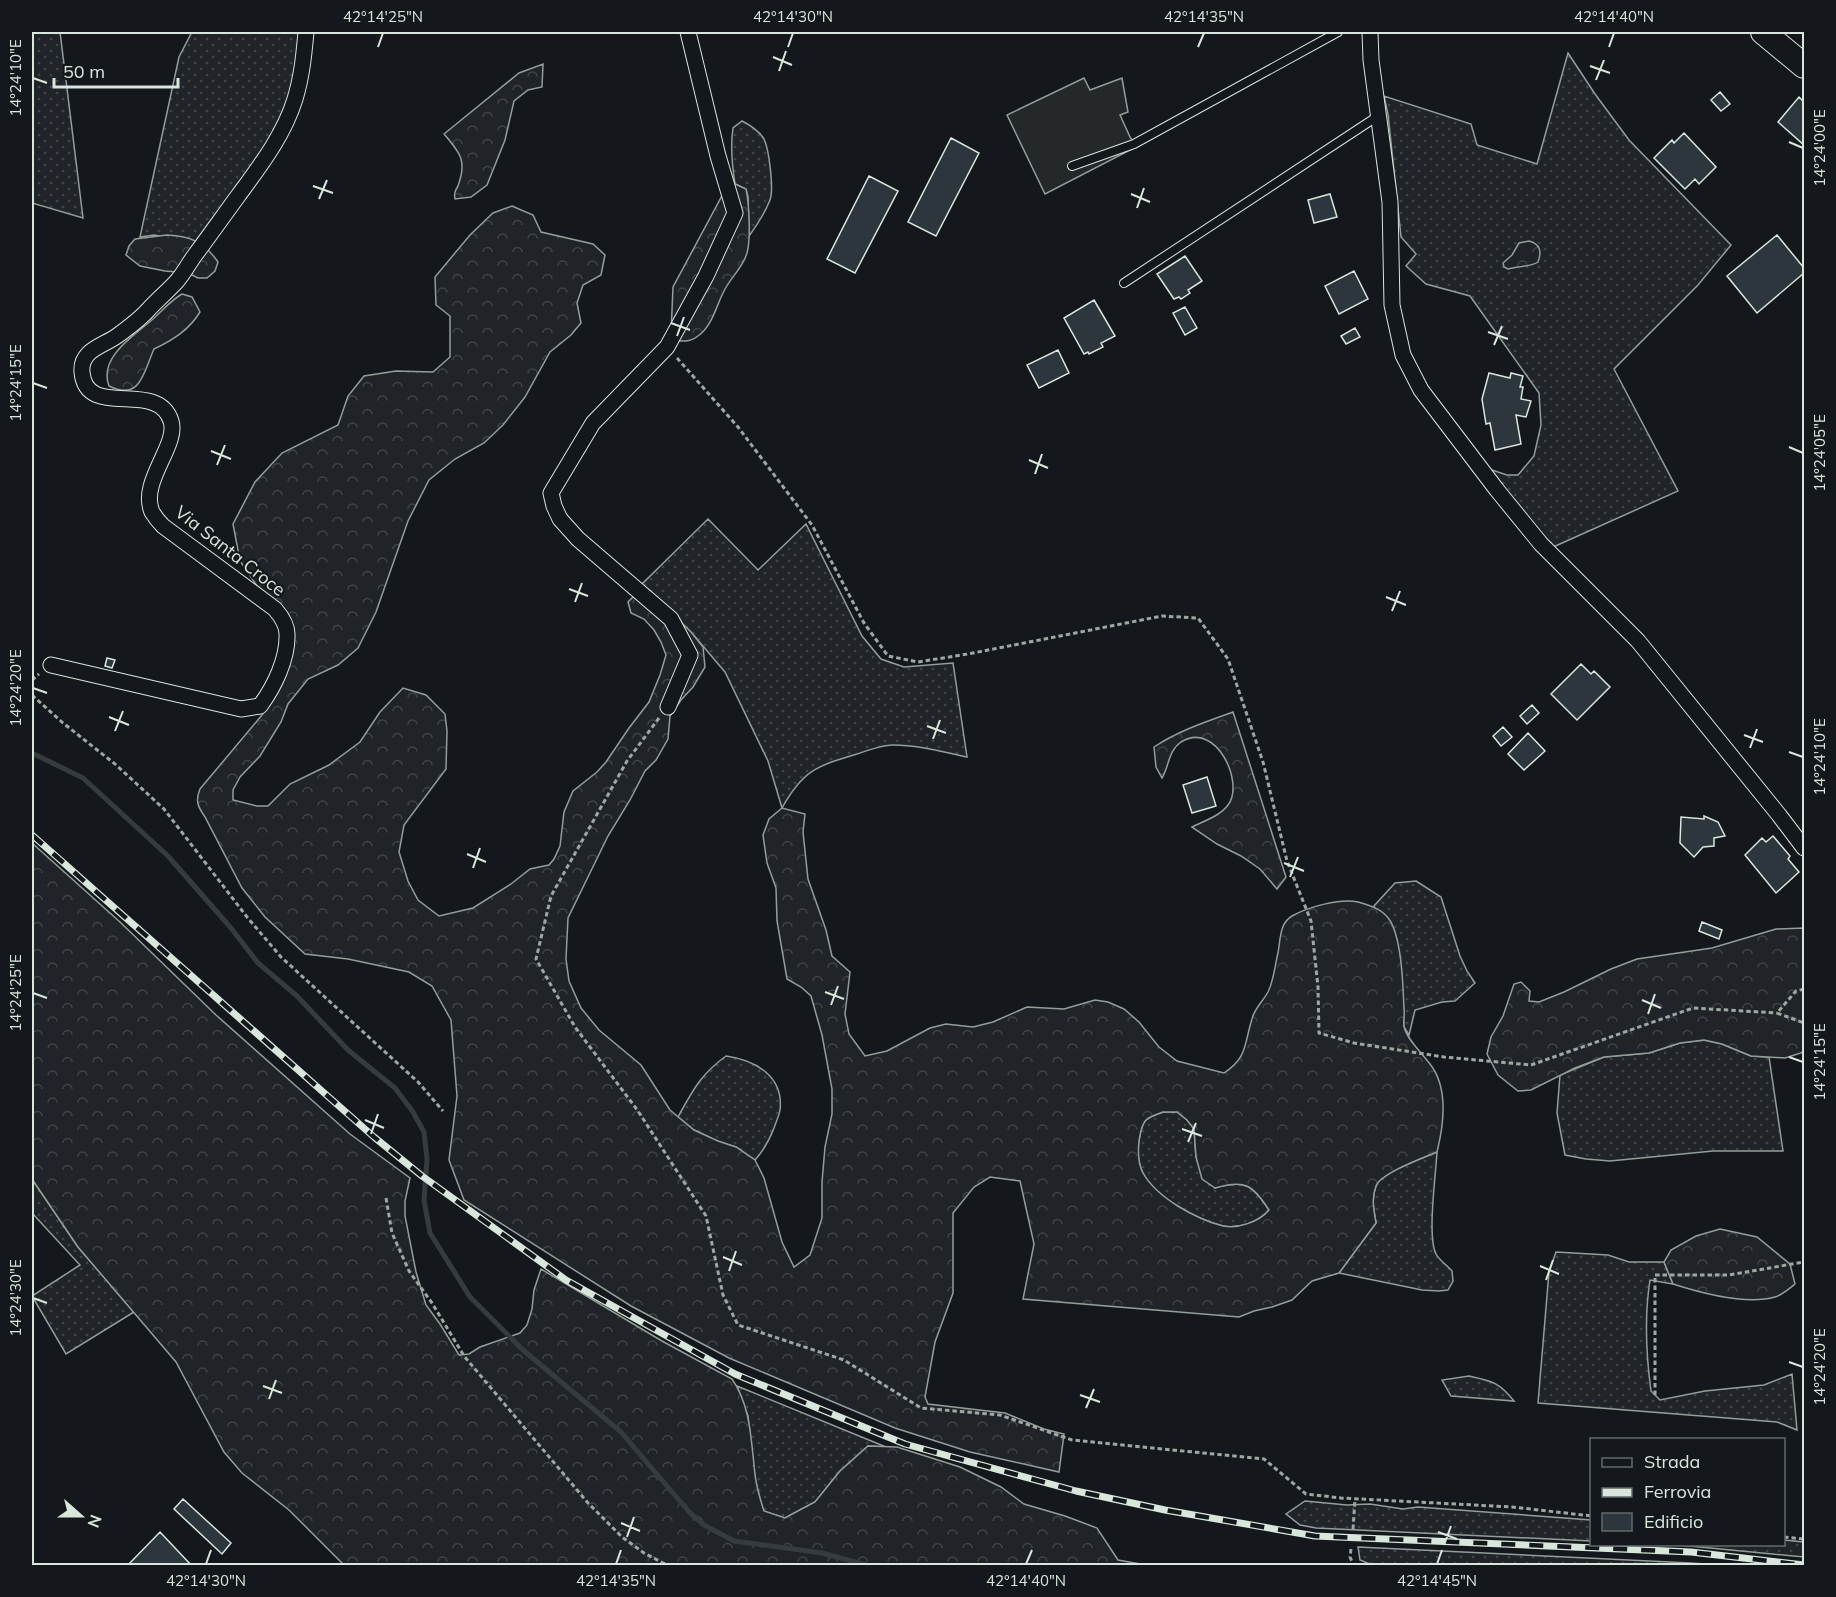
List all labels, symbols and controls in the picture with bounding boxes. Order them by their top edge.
text: 42°14'25"N [343,7,423,26]
text: 42°14'30"N [753,7,833,26]
text: 42°14'35"N [1164,7,1244,26]
text: 42°14'40"N [1574,7,1654,26]
text: 14°24'10"E [6,39,25,117]
scale bar [54,51,178,89]
text: 50 m [63,60,105,83]
text: 14°24'00"E [1810,109,1829,187]
text: 14°24'15"E [6,344,25,422]
text: 14°24'05"E [1810,414,1829,492]
street label: Via Santa Croce [170,500,290,601]
text: 14°24'20"E [6,649,25,727]
text: 14°24'10"E [1810,718,1829,796]
text: 14°24'25"E [6,954,25,1032]
text: 14°24'15"E [1810,1023,1829,1101]
text: 14°24'30"E [6,1259,25,1337]
text: 14°24'20"E [1810,1328,1829,1406]
legend [1590,1438,1785,1546]
text: Strada [1644,1450,1700,1473]
text: Ferrovia [1644,1480,1711,1503]
north arrow [51,1486,111,1546]
text: Edificio [1644,1510,1703,1533]
text: N [84,1512,107,1531]
text: 42°14'30"N [166,1571,246,1590]
text: 42°14'35"N [576,1571,656,1590]
text: 42°14'40"N [986,1571,1066,1590]
text: 42°14'45"N [1397,1571,1477,1590]

